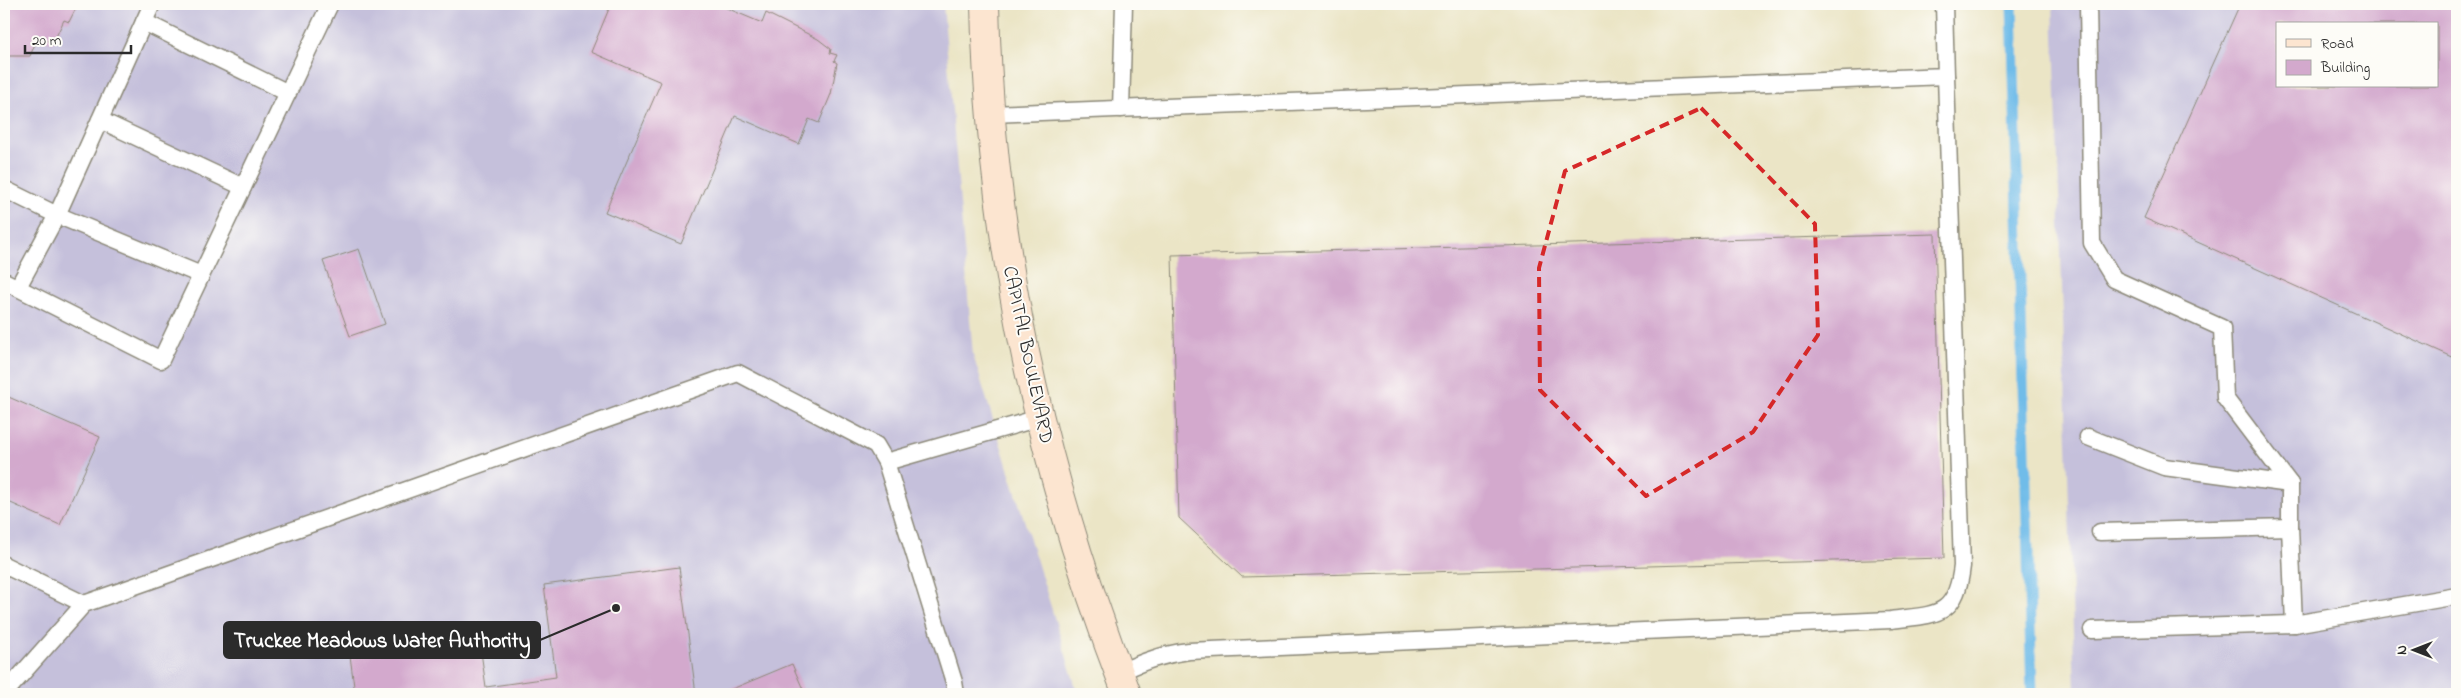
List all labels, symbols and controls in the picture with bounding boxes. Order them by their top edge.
scale bar [25,22,131,54]
legend [2276,22,2438,88]
text: 20 m [32,30,62,52]
text: Road [2321,33,2354,55]
text: Building [2320,57,2370,80]
street label: CAPITAL BOULEVARD [994,264,1060,446]
callout: Truckee Meadows Water Authority [224,622,540,658]
north arrow [2388,626,2438,676]
text: Truckee Meadows Water Authority [234,627,531,659]
text: N [2392,645,2413,655]

